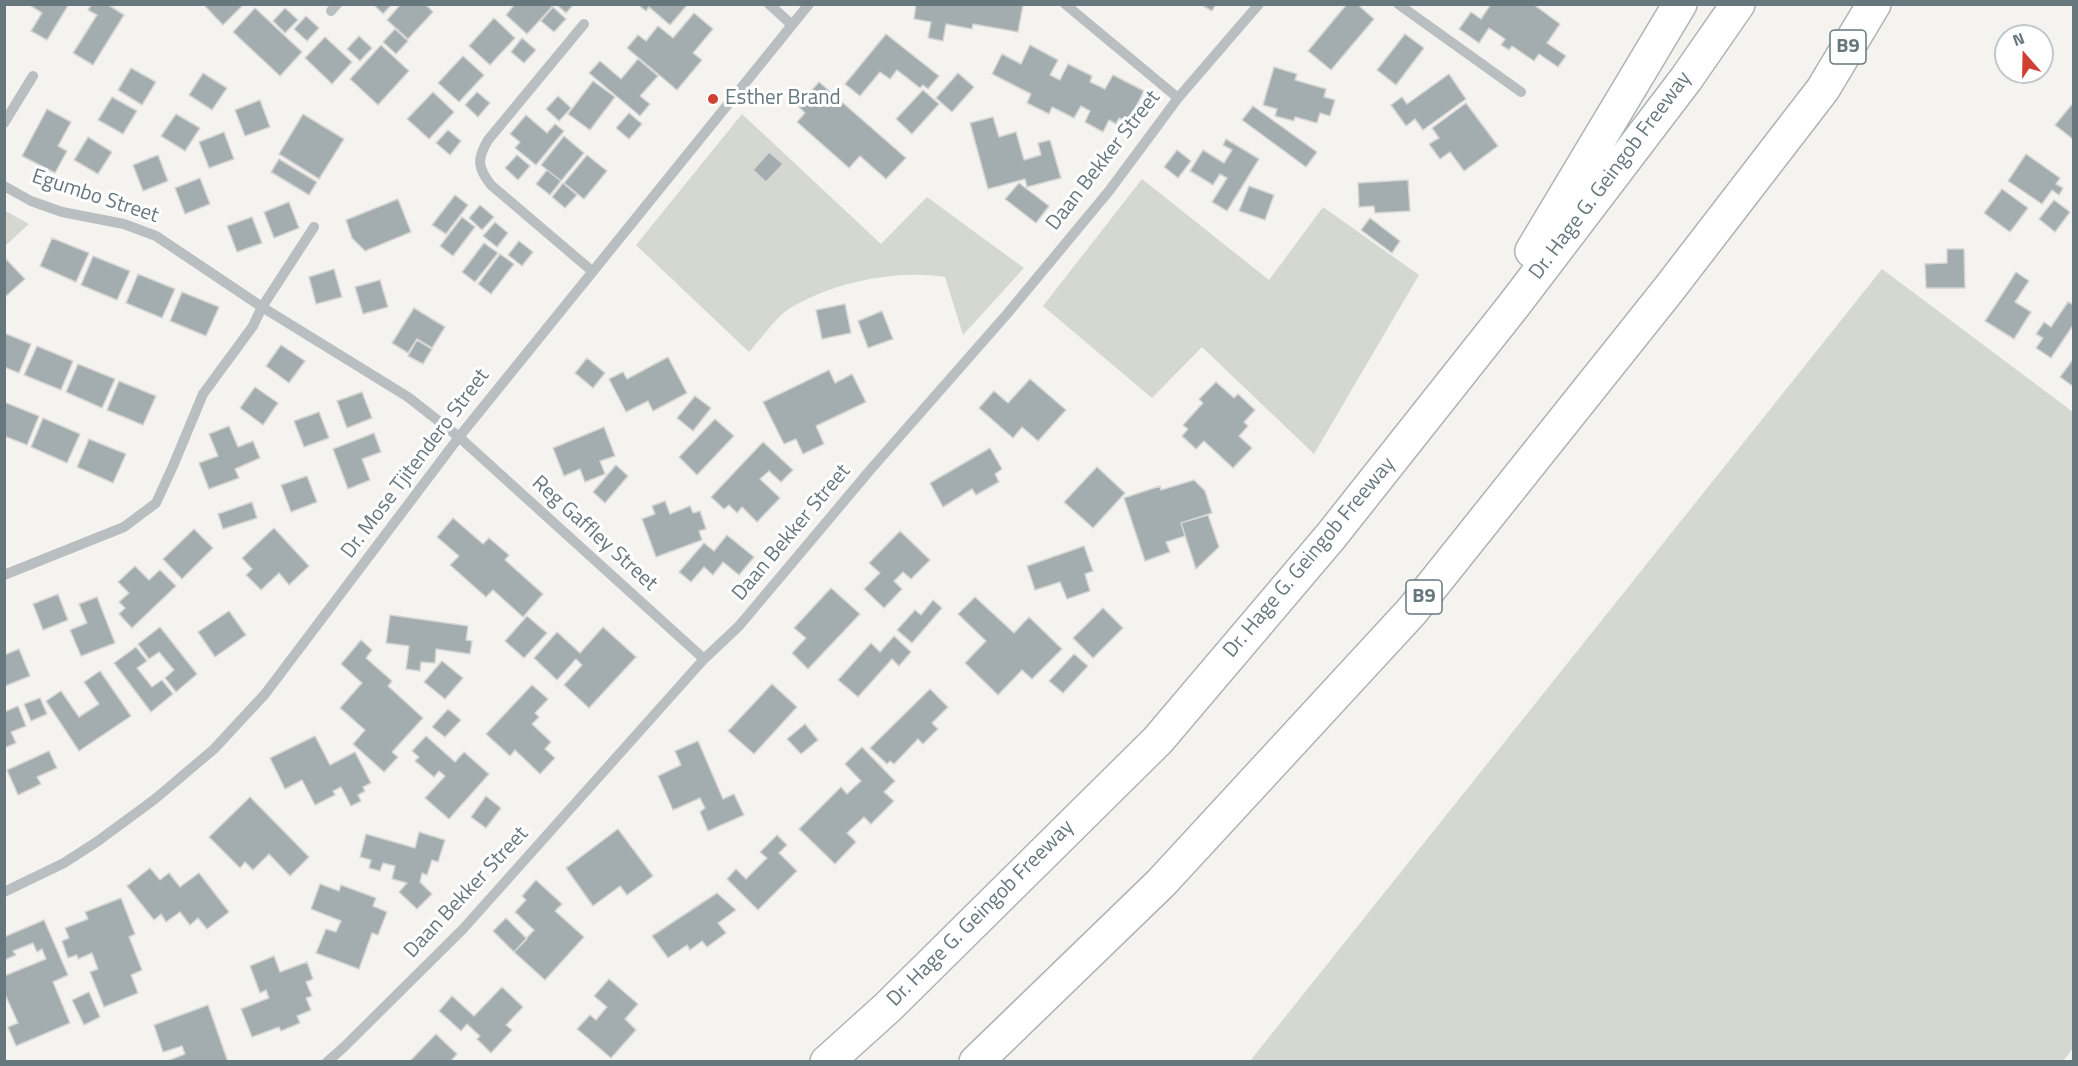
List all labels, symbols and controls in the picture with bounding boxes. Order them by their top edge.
north arrow [1994,24,2054,84]
text: N [2009,26,2028,52]
road number: B9 [1830,30,1866,64]
street label: Dr. Hage G. Geingob Freeway [1525,67,1697,285]
place label: Esther Brand [725,86,841,112]
street label: Daan Bekker Street [1042,86,1166,236]
marker: Esther Brand [706,92,720,106]
street label: Egumbo Street [28,165,162,229]
street label: Dr. Mose Tjitendero Street [337,364,495,564]
street label: Dr. Hage G. Geingob Freeway [1219,453,1401,663]
street label: Daan Bekker Street [728,460,856,606]
street label: Reg Gaffley Street [526,471,662,597]
road number: B9 [1406,580,1442,614]
street label: Dr. Hage G. Geingob Freeway [882,815,1080,1013]
street label: Daan Bekker Street [400,822,534,964]

